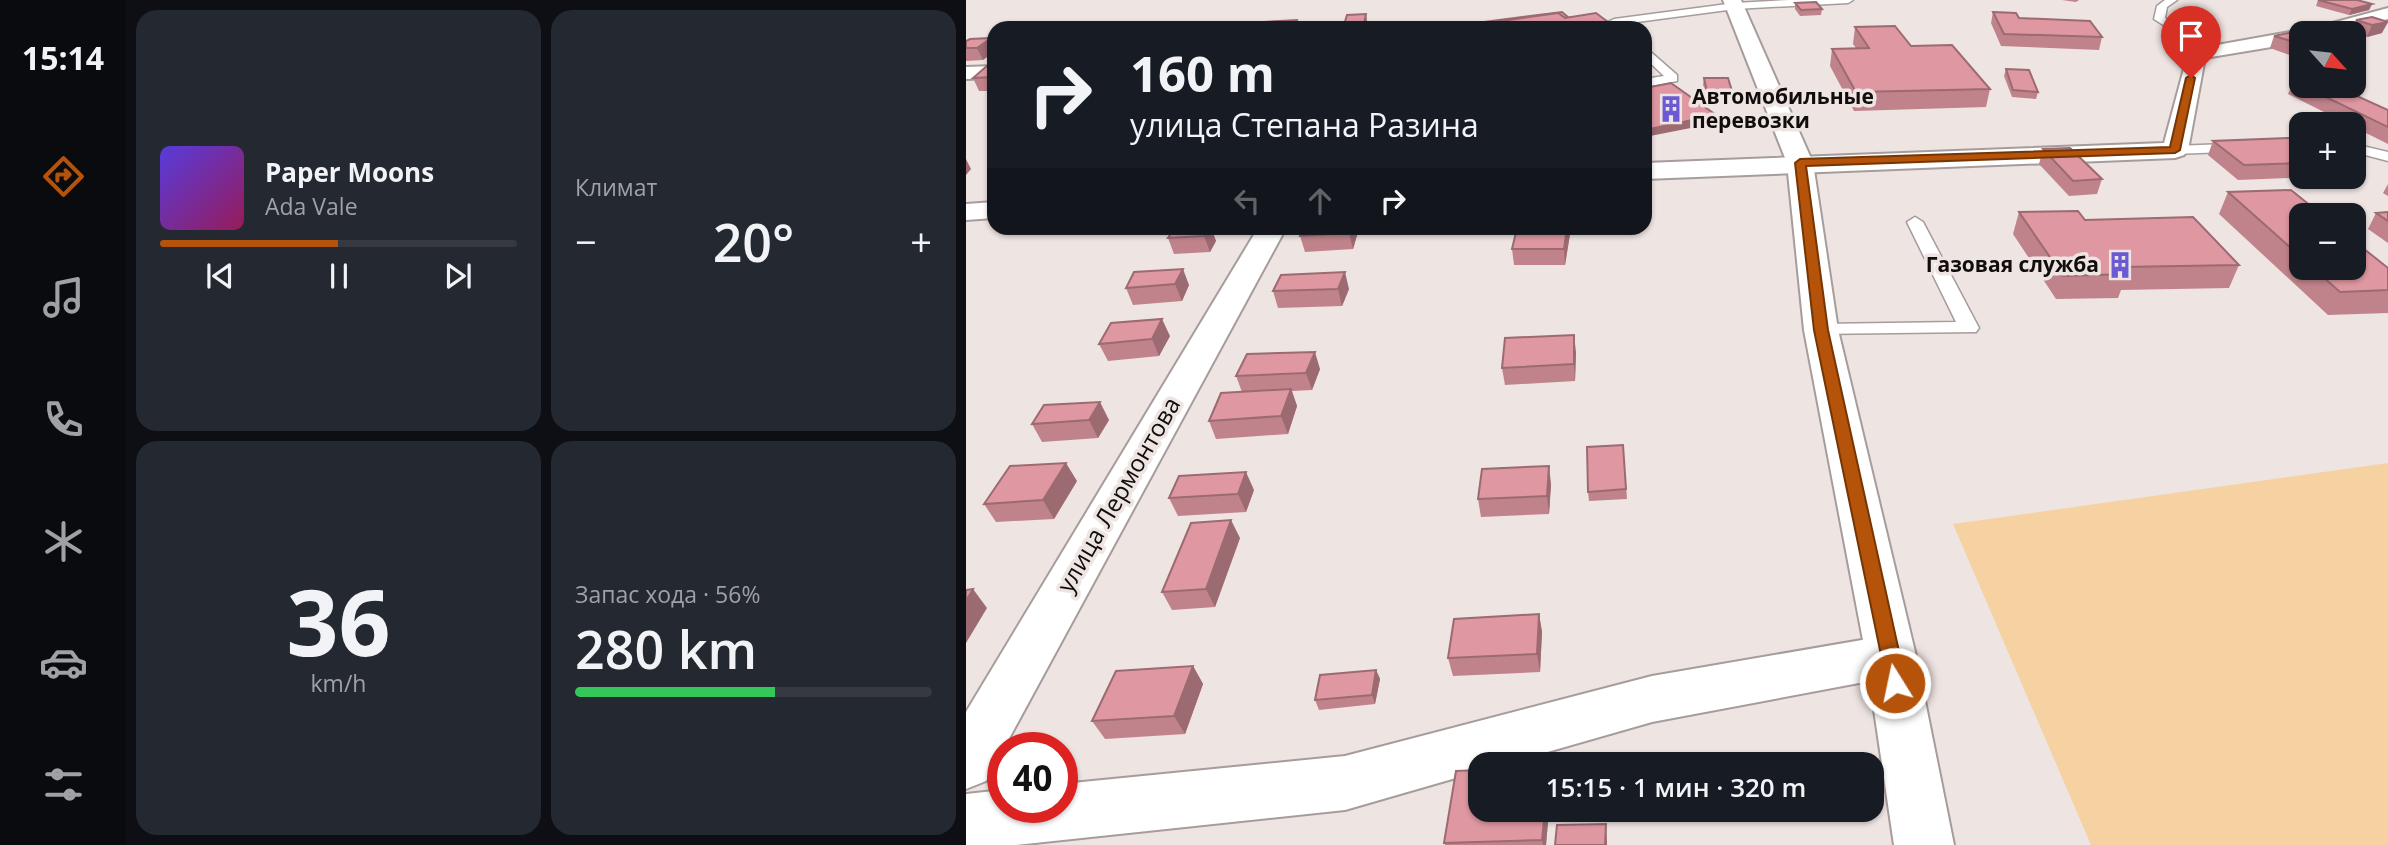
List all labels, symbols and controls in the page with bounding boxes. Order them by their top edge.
pin [2161,6,2221,78]
icon: arrive [2172,17,2210,55]
north arrow [2289,21,2366,98]
map controls [2289,21,2366,280]
text: 15:14 [22,36,104,79]
text: 160 m [1130,40,1275,106]
icon: right [1015,49,1106,140]
place label: Автомобильные перевозки [1692,82,1874,134]
building icon: Автомобильные перевозки [1656,94,1686,124]
text: улица Степана Разина [1130,103,1479,146]
button: + [2289,112,2366,189]
icon: directions [39,152,88,201]
text: Paper Moons [265,154,434,190]
text: Климат [575,171,657,203]
icon: left [1228,182,1266,220]
icon: ahead [1301,182,1339,220]
icon: right [1374,182,1412,220]
text: Ada Vale [265,190,358,222]
button: − [2289,203,2366,280]
text: 20° [713,206,794,277]
text: − [575,215,597,267]
text: + [910,215,932,267]
place label: Газовая служба [1926,250,2099,278]
building icon: Газовая служба [2105,250,2135,280]
icon: previous [201,257,239,295]
icon: pause [320,257,358,295]
icon: next [439,257,477,295]
icon: music [39,273,88,322]
street label: улица Лермонтова [1048,390,1187,598]
icon: phone [39,395,88,444]
icon: climate [39,517,88,566]
text: 36 [286,559,391,683]
text: Запас хода · 56% [575,578,760,610]
text: 280 km [575,613,757,684]
icon: car [39,638,88,687]
position arrow [1858,646,1932,720]
text: km/h [311,667,366,699]
speed limit sign: 40 [987,732,1078,823]
icon: filters [39,760,88,809]
text: 15:15 · 1 мин · 320 m [1546,769,1806,805]

